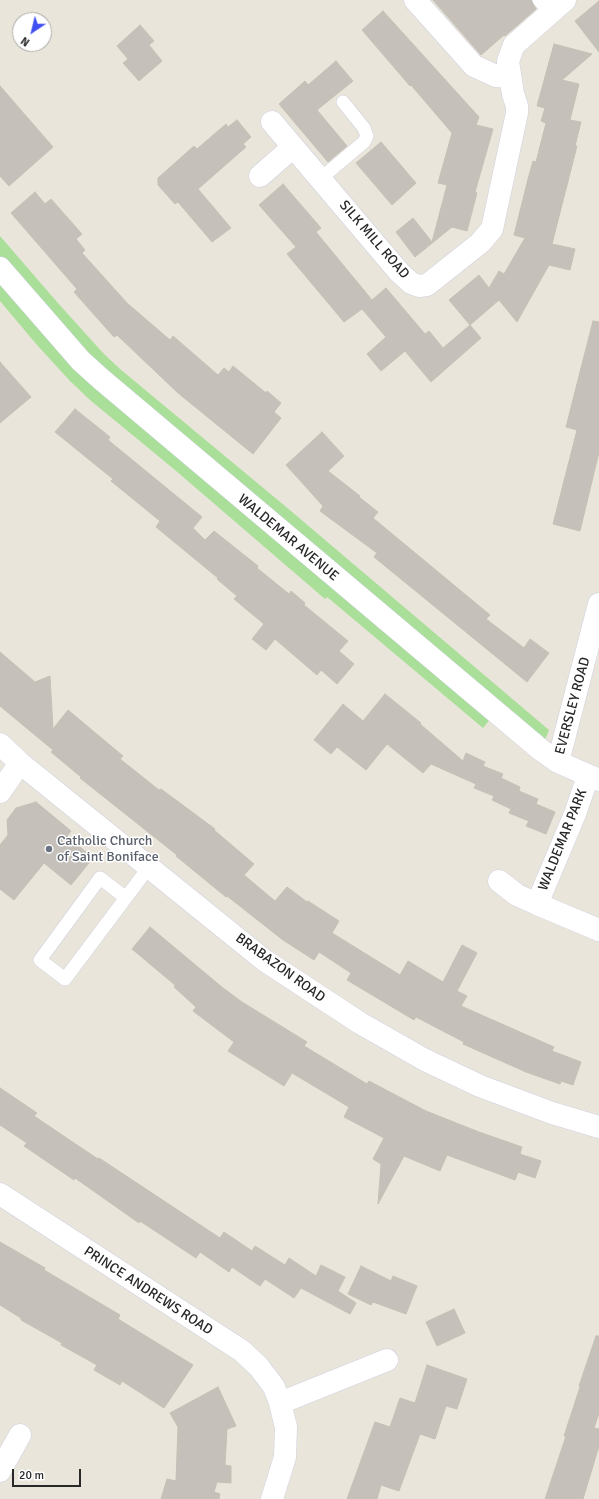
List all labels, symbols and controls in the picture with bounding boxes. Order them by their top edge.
north arrow [12,12,52,52]
text: N [19,34,32,49]
street label: SILK MILL ROAD [335,197,413,283]
street label: WALDEMAR AVENUE [234,491,342,585]
street label: EVERSLEY ROAD [552,655,594,757]
street label: WALDEMAR PARK [535,787,591,893]
place label: Catholic Church of Saint Boniface [57,833,159,866]
marker: Catholic Church of Saint Boniface [44,844,54,854]
street label: BRABAZON ROAD [232,930,328,1006]
street label: PRINCE ANDREWS ROAD [80,1243,216,1339]
scale bar [14,1461,83,1487]
text: 20 m [19,1468,44,1483]

